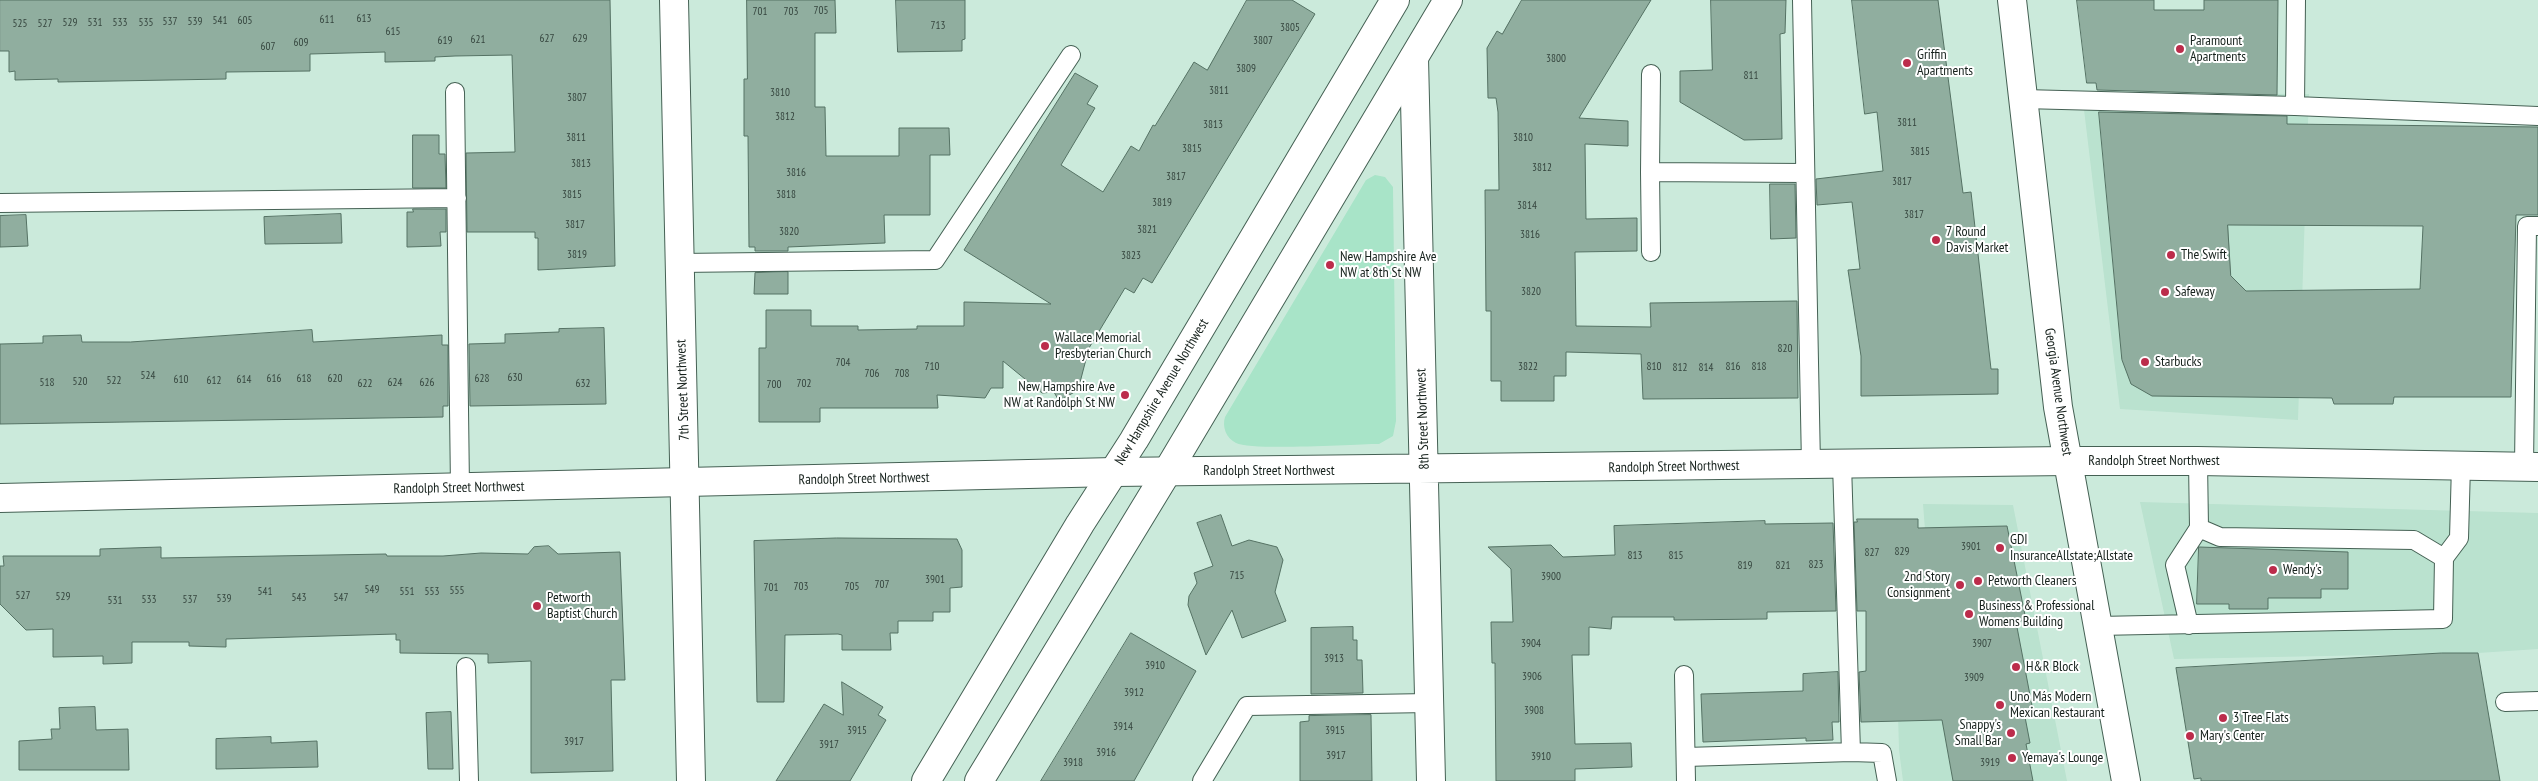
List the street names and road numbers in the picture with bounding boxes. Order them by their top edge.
street label: New Hampshire Avenue Northwest [1112,316,1212,468]
street label: Georgia Avenue Northwest [2041,327,2075,457]
street label: 7th Street Northwest [673,339,693,441]
street label: 8th Street Northwest [1413,368,1433,470]
street label: Randolph Street Northwest [2088,453,2220,469]
street label: Randolph Street Northwest [1608,457,1740,477]
street label: Randolph Street Northwest [1203,463,1335,479]
street label: Randolph Street Northwest [798,469,930,489]
street label: Randolph Street Northwest [393,478,525,498]

